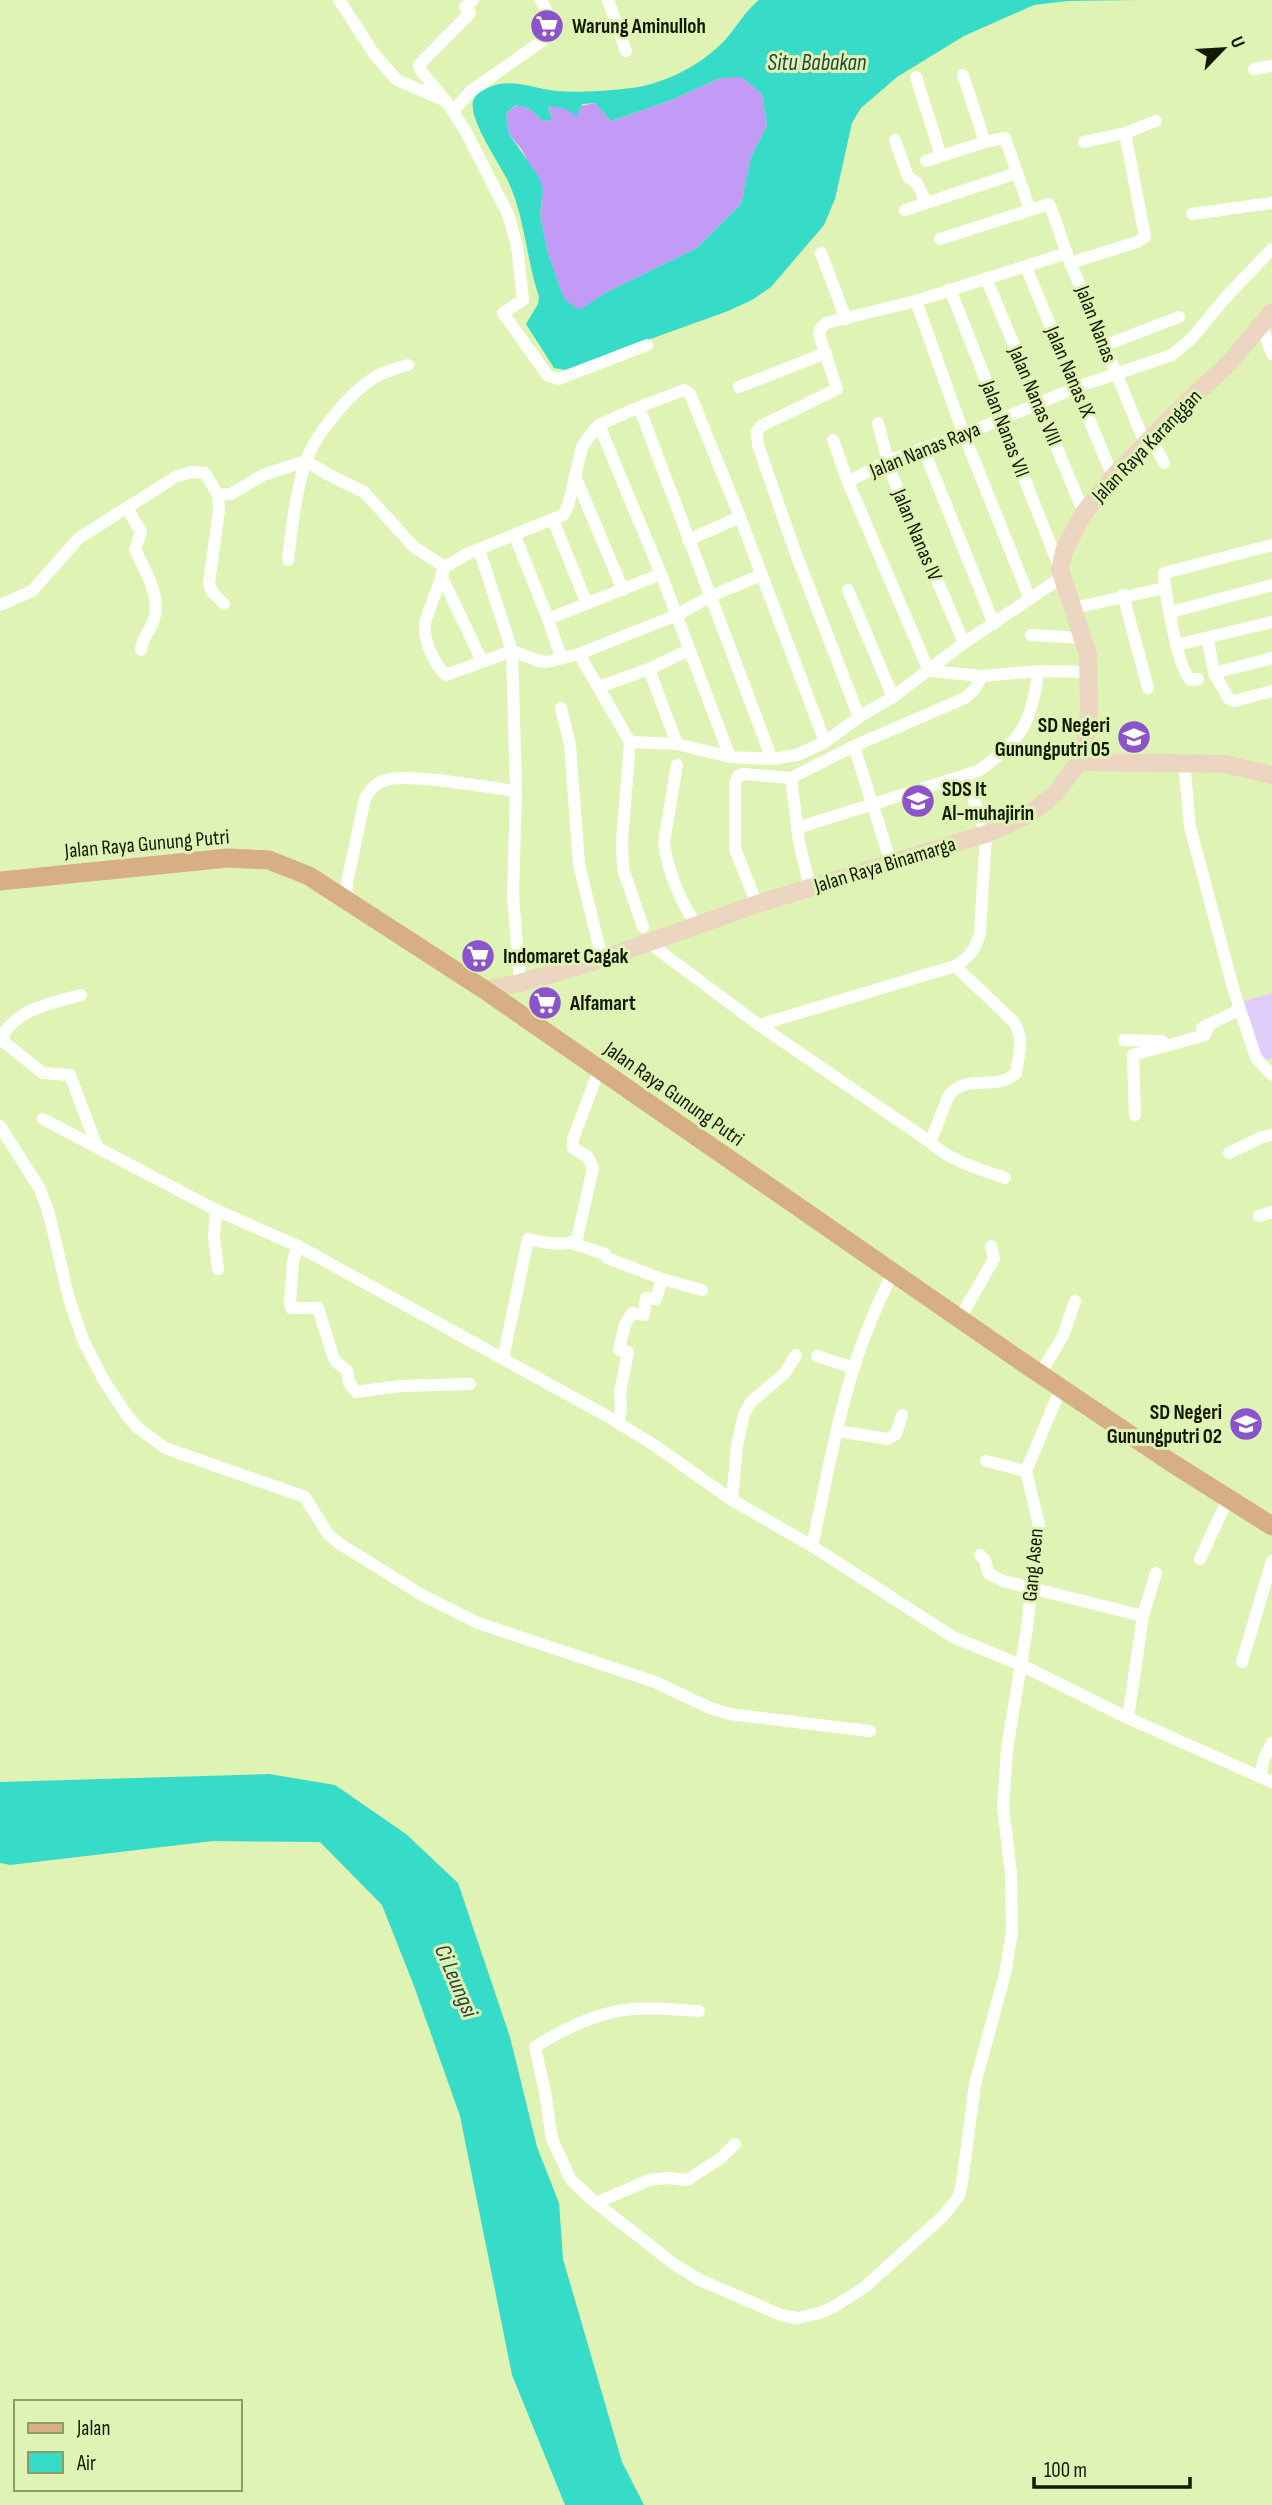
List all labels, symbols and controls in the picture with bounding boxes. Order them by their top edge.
supermarket icon: Warung Aminulloh [528,7,566,45]
place label: Warung Aminulloh [572,14,706,39]
north arrow [1188,14,1258,84]
text: U [1225,33,1250,52]
water label: Situ Babakan [768,49,867,77]
street label: Jalan Nanas [1070,281,1122,366]
street label: Jalan Nanas IX [1039,322,1100,421]
street label: Jalan Nanas VIII [1003,342,1067,450]
street label: Jalan Nanas VII [975,377,1035,481]
street label: Jalan Raya Karanggan [1086,384,1207,508]
street label: Jalan Nanas Raya [865,417,984,484]
street label: Jalan Nanas IV [886,484,948,585]
place label: SD Negeri Gunungputri 05 [995,713,1110,762]
school or university icon: SD Negeri Gunungputri 05 [1115,718,1153,756]
place label: SDS It Al-muhajirin [941,777,1034,826]
school or university icon: SDS It Al-muhajirin [899,782,937,820]
street label: Jalan Raya Gunung Putri [63,824,230,864]
street label: Jalan Raya Binamarga [810,832,959,899]
supermarket icon: Indomaret Cagak [459,937,497,975]
place label: Indomaret Cagak [503,944,629,969]
supermarket icon: Alfamart [526,984,564,1022]
place label: Alfamart [569,991,636,1016]
street label: Jalan Raya Gunung Putri [598,1036,749,1152]
place label: SD Negeri Gunungputri 02 [1107,1400,1222,1449]
school or university icon: SD Negeri Gunungputri 02 [1227,1405,1265,1443]
street label: Gang Asen [1017,1527,1049,1603]
water label: Ci Leungsi [428,1940,484,2022]
legend [14,2400,242,2491]
text: Jalan [76,2416,110,2441]
scale bar [1034,2446,1190,2490]
text: Air [76,2451,96,2476]
text: 100 m [1044,2458,1087,2483]

